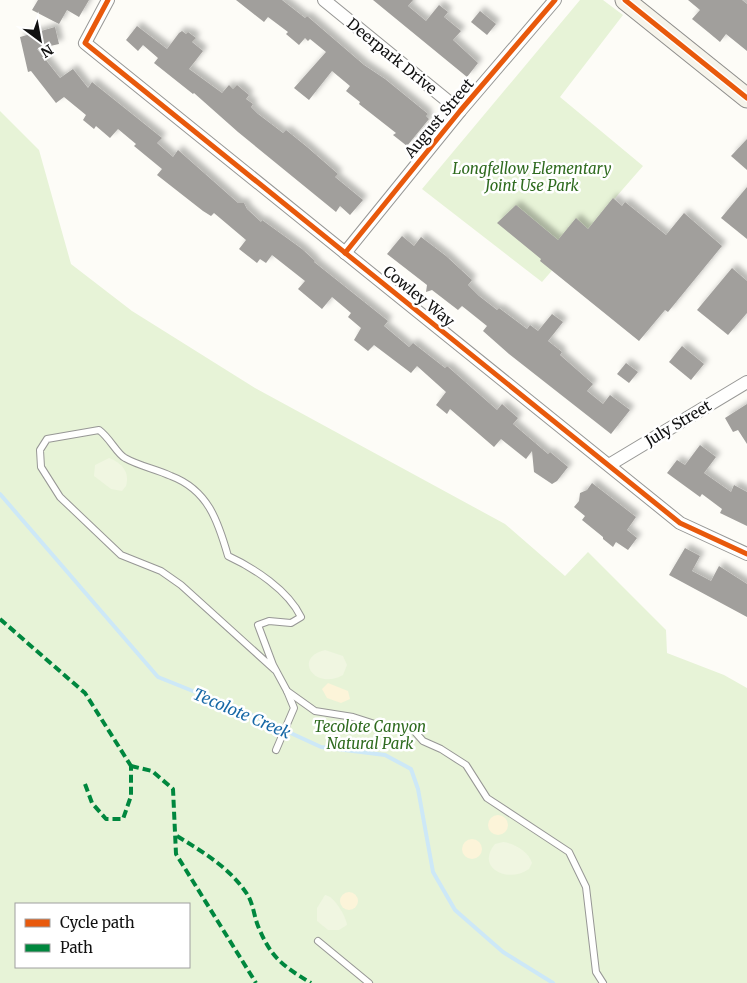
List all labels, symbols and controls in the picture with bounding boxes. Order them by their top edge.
street label: Deerpark Drive [343,14,441,98]
north arrow [15,15,65,65]
text: N [37,40,56,62]
street label: August Street [400,74,478,162]
park label: Longfellow Elementary Joint Use Park [453,159,611,195]
street label: Cowley Way [379,261,459,331]
street label: July Street [641,396,715,451]
water label: Tecolote Creek [190,683,294,743]
park label: Tecolote Canyon Natural Park [314,717,426,753]
legend [15,903,190,968]
text: Cycle path [60,913,135,932]
text: Path [60,938,93,957]

